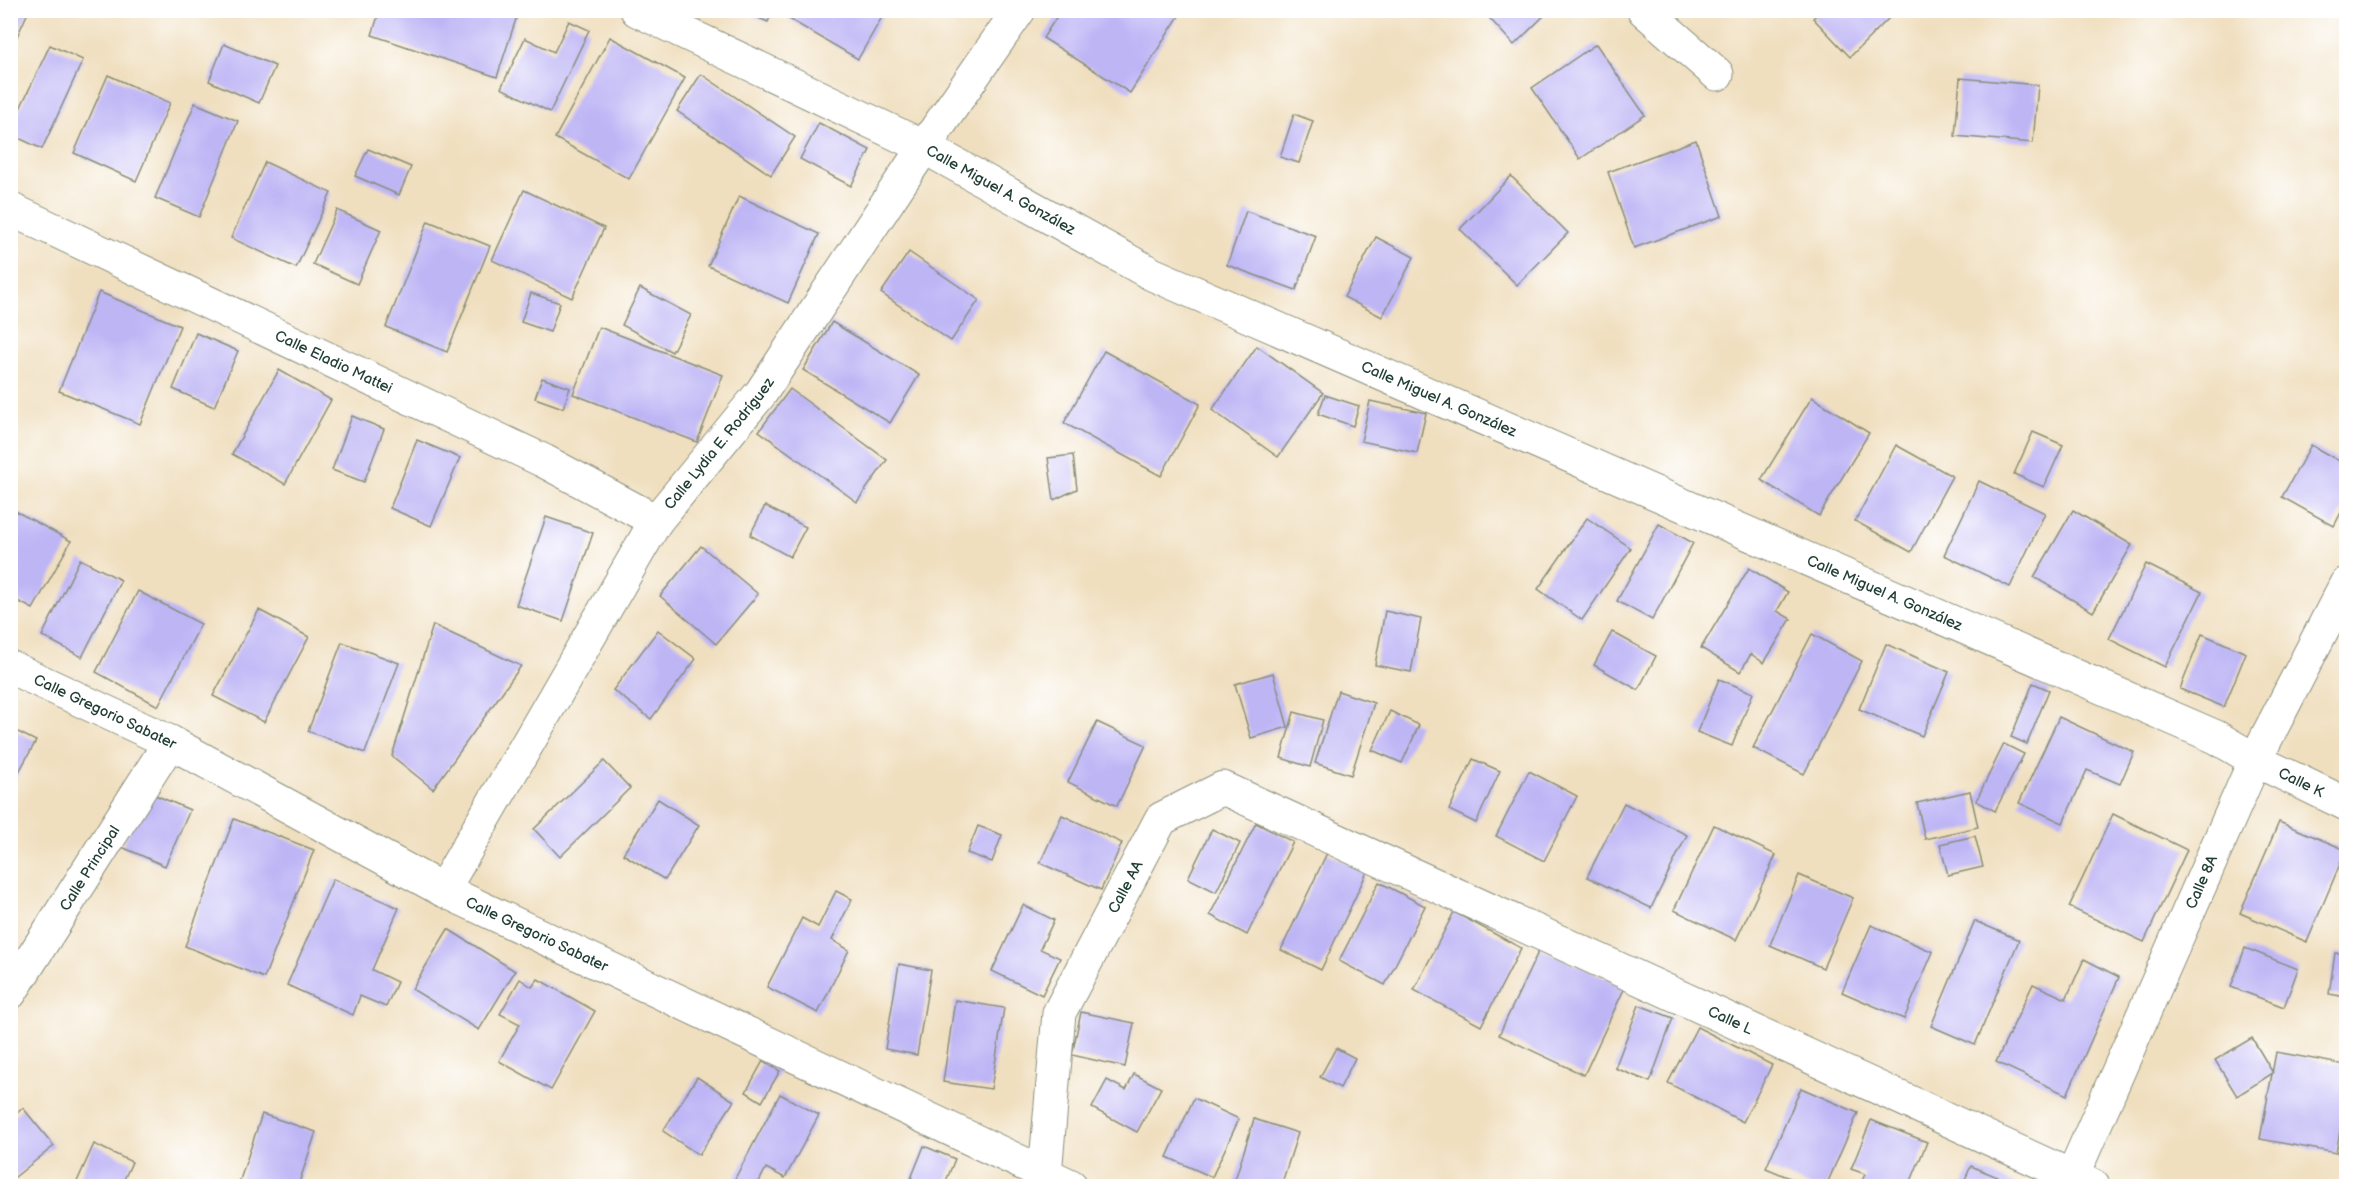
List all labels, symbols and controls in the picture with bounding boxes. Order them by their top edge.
street label: Calle Miguel A. González [923,141,1080,239]
street label: Calle Eladio Mattei [272,326,396,398]
street label: Calle Miguel A. González [1358,357,1520,441]
street label: Calle Lydia E. Rodríguez [660,373,779,513]
street label: Calle Miguel A. González [1804,551,1966,635]
street label: Calle Gregorio Sabater [31,670,180,754]
street label: Calle K [2275,763,2327,802]
street label: Calle Principal [55,822,124,914]
street label: Calle 8A [2181,851,2222,912]
street label: Calle AA [1104,857,1147,917]
street label: Calle Gregorio Sabater [462,892,612,976]
street label: Calle L [1705,1002,1756,1039]

